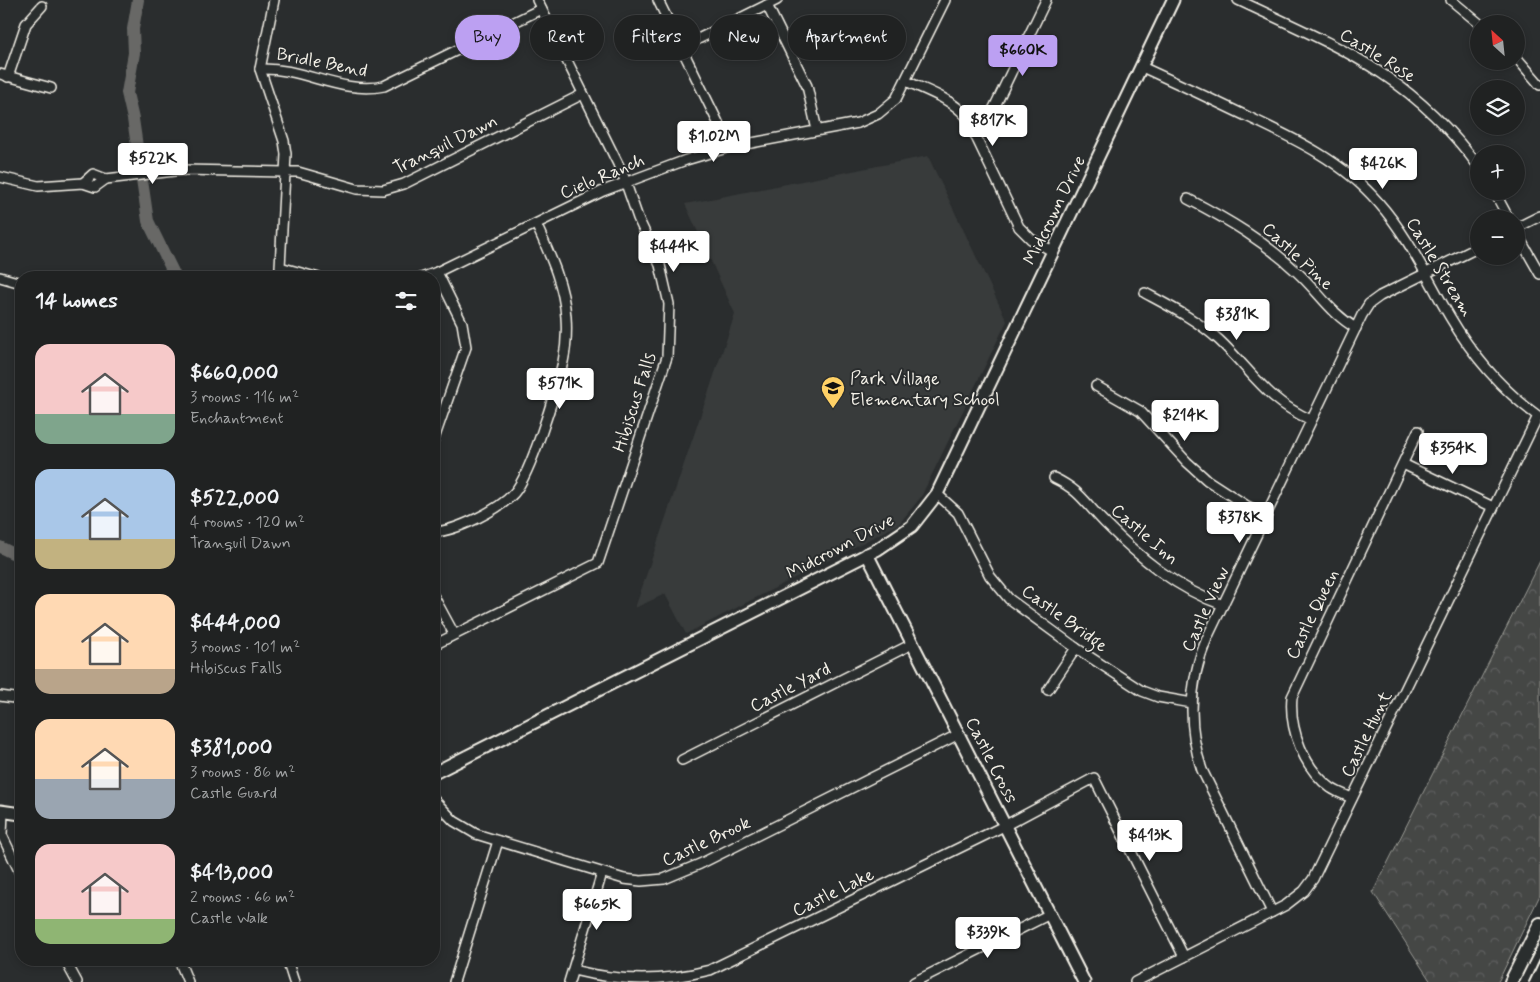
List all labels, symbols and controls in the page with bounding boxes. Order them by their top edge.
chip: Buy [455,15,520,60]
chip: Rent [530,15,604,60]
chip: Filters [614,15,700,60]
chip: New [710,15,778,60]
chip: Apartment [788,15,906,60]
north arrow [1470,15,1525,70]
map controls [1470,15,1525,265]
street label: Castle Rose [1335,23,1420,89]
pin: $660K [988,34,1058,77]
text: $660K [999,40,1047,61]
street label: Bridle Bend [274,42,369,84]
button: layers [1470,80,1525,135]
pin: $817K [958,104,1028,147]
street label: Tranquil Dawn [389,109,502,181]
text: $817K [970,110,1016,131]
pin: $1.02M [673,120,755,163]
text: $1.02M [688,126,740,147]
pin: $522K [118,142,188,185]
button: + [1470,145,1525,200]
text: $522K [129,148,177,169]
street label: Cielo Ranch [556,148,648,205]
pin: $426K [1348,148,1418,190]
street label: Midcrown Drive [1018,152,1092,269]
text: $426K [1360,153,1406,174]
button: − [1470,210,1525,265]
street label: Castle Stream [1400,213,1478,322]
street label: Castle Pine [1256,217,1338,296]
pin: $444K [639,230,709,273]
text: $444K [649,236,699,257]
text: 14 homes [35,287,118,315]
icon: filters [392,287,420,315]
pin: $381K [1202,298,1272,341]
text: $381K [1216,304,1258,325]
street label: Hibiscus Falls [608,349,662,455]
text: $660,000 [190,359,278,387]
icon: home [75,364,135,424]
place label: Park Village Elementary School [850,367,1000,412]
pin: $571K [525,368,595,410]
text: $571K [538,373,582,394]
school or university icon: Park Village Elementary School [820,375,846,409]
text: 3 rooms · 116 m² [190,387,299,408]
pin: $214K [1150,400,1220,442]
text: $214K [1163,405,1207,426]
text: Enchantment [190,408,283,429]
pin: $354K [1418,432,1488,475]
text: $354K [1430,438,1476,459]
text: $522,000 [190,484,279,512]
icon: home [75,489,135,549]
street label: Castle Inn [1105,499,1183,571]
pin: $378K [1205,502,1275,544]
text: $378K [1218,507,1262,528]
street label: Midcrown Drive [782,508,899,585]
text: 4 rooms · 120 m² [190,512,305,533]
text: Tranquil Dawn [190,533,291,554]
street label: Castle View [1176,563,1235,656]
street label: Castle Queen [1281,565,1345,664]
street label: Castle Bridge [1015,579,1112,660]
text: $444,000 [190,609,281,637]
icon: home [75,614,135,674]
text: 3 rooms · 101 m² [190,637,300,658]
street label: Castle Yard [746,657,835,718]
text: Hibiscus Falls [190,658,282,679]
street label: Castle Hunt [1336,687,1398,782]
street label: Castle Cross [959,713,1023,808]
text: $381,000 [190,734,272,762]
icon: home [75,739,135,799]
text: 3 rooms · 86 m² [190,762,295,783]
text: Castle Guard [190,783,277,804]
street label: Castle Brook [658,811,754,873]
pin: $413K [1115,820,1185,862]
text: $413K [1128,825,1172,846]
text: $413,000 [190,859,273,887]
street label: Castle Lake [789,863,878,923]
icon: home [75,864,135,924]
text: 2 rooms · 66 m² [190,887,295,908]
pin: $665K [562,888,632,931]
text: $665K [574,894,620,915]
text: Castle Walk [190,908,268,929]
pin: $339K [953,916,1023,959]
text: $339K [966,922,1010,943]

